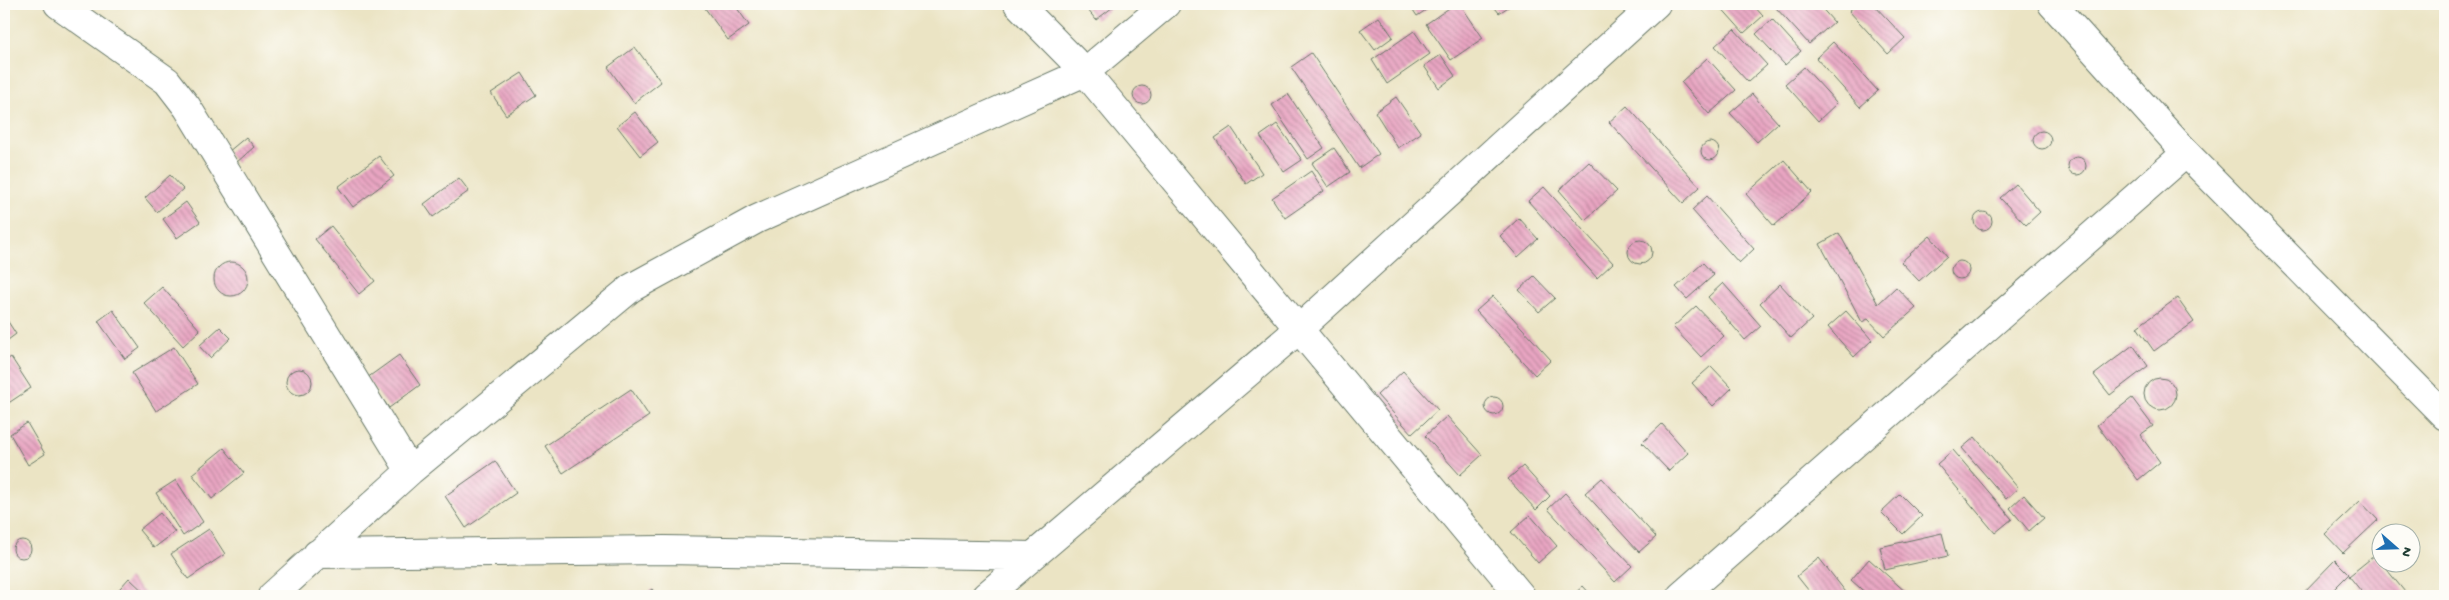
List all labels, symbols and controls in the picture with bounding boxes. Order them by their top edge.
north arrow [2372,522,2422,572]
text: N [2396,544,2415,559]

